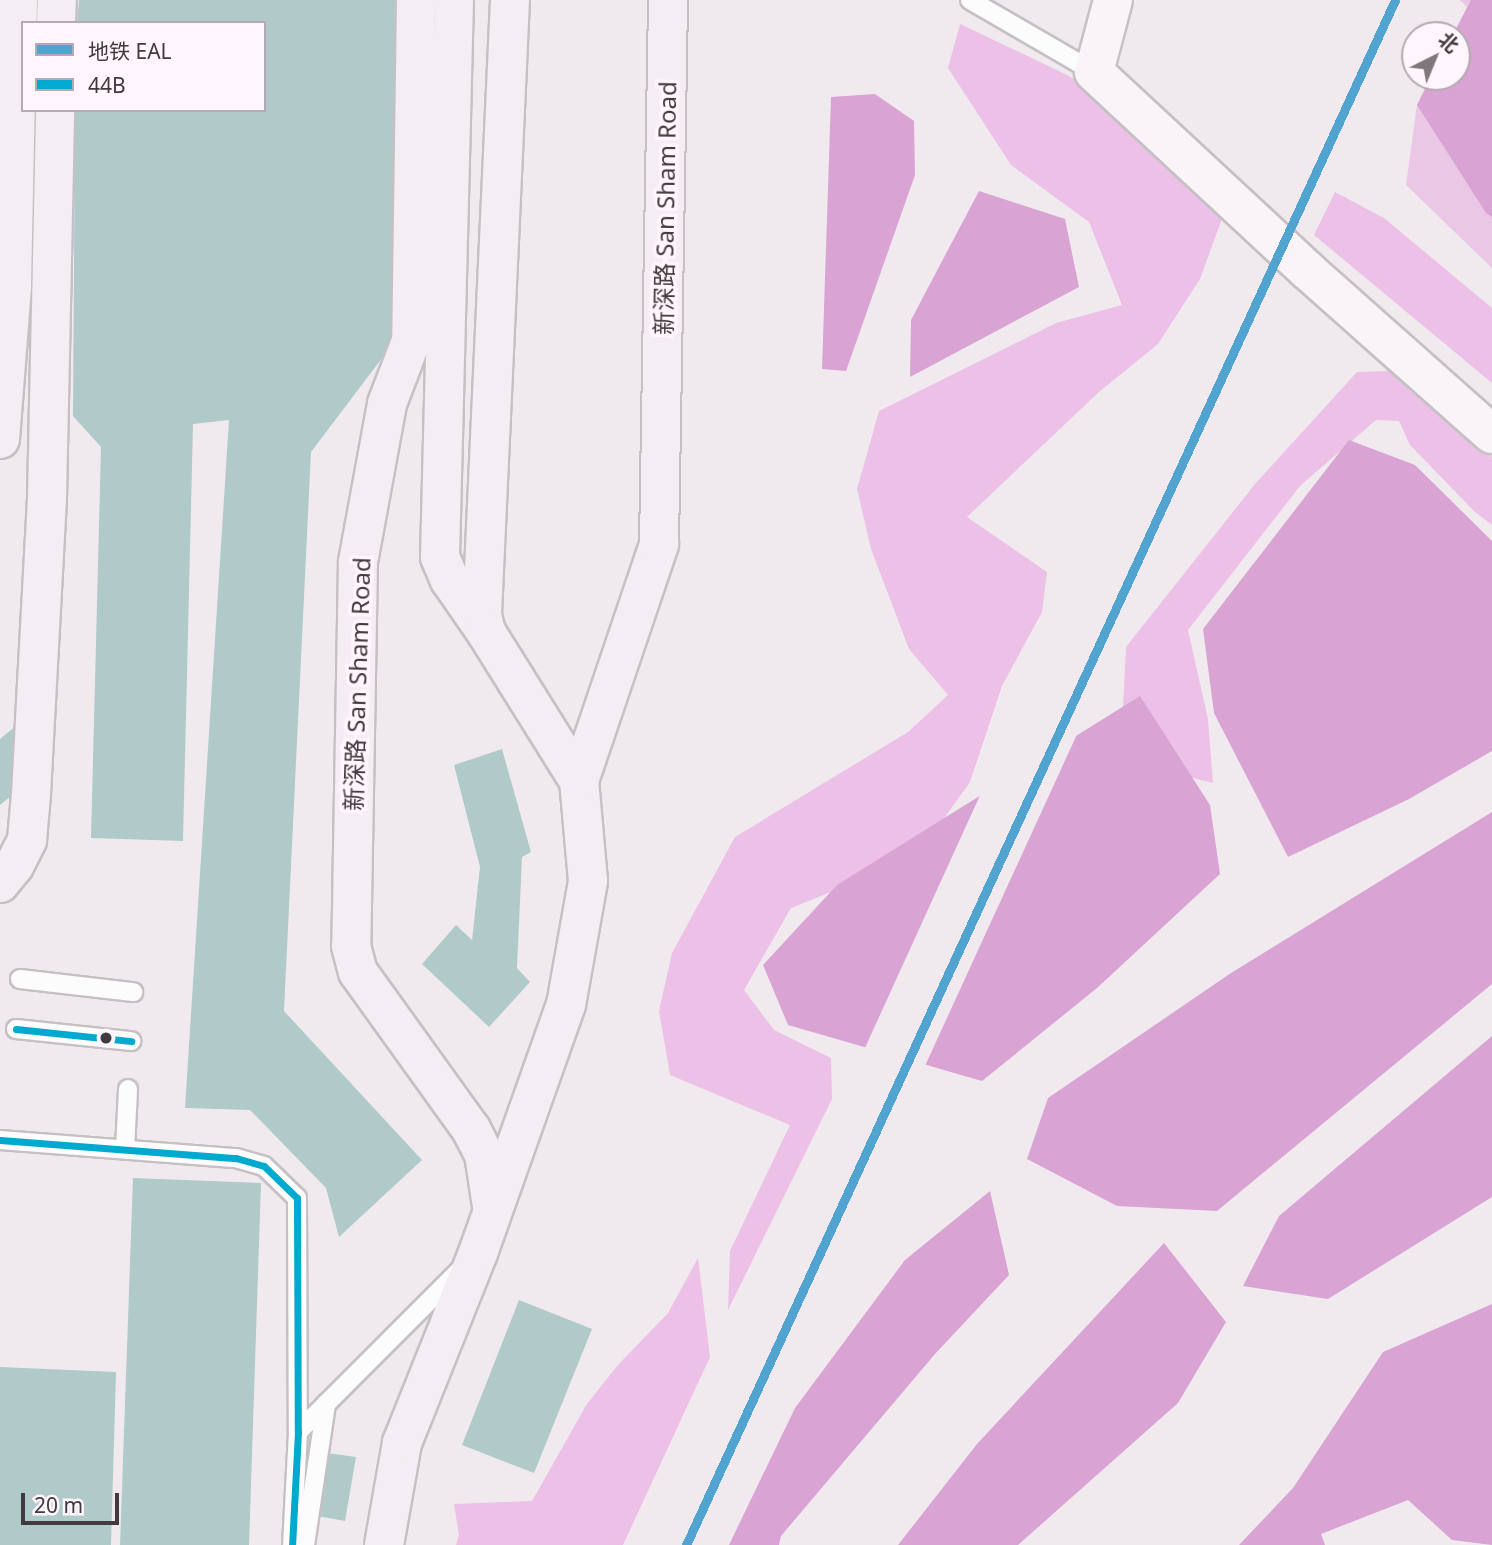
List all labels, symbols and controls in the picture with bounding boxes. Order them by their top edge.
legend [21,21,266,112]
north arrow [1401,21,1471,91]
text: 北 [1433,26,1465,58]
text: 地铁 EAL [88,37,172,65]
text: 44B [88,71,126,99]
street label: 新深路 San Sham Road [648,81,682,335]
street label: 新深路 San Sham Road [338,557,376,811]
unlabelled marker [99,1031,113,1045]
scale bar [24,1478,122,1522]
text: 20 m [34,1491,83,1519]

